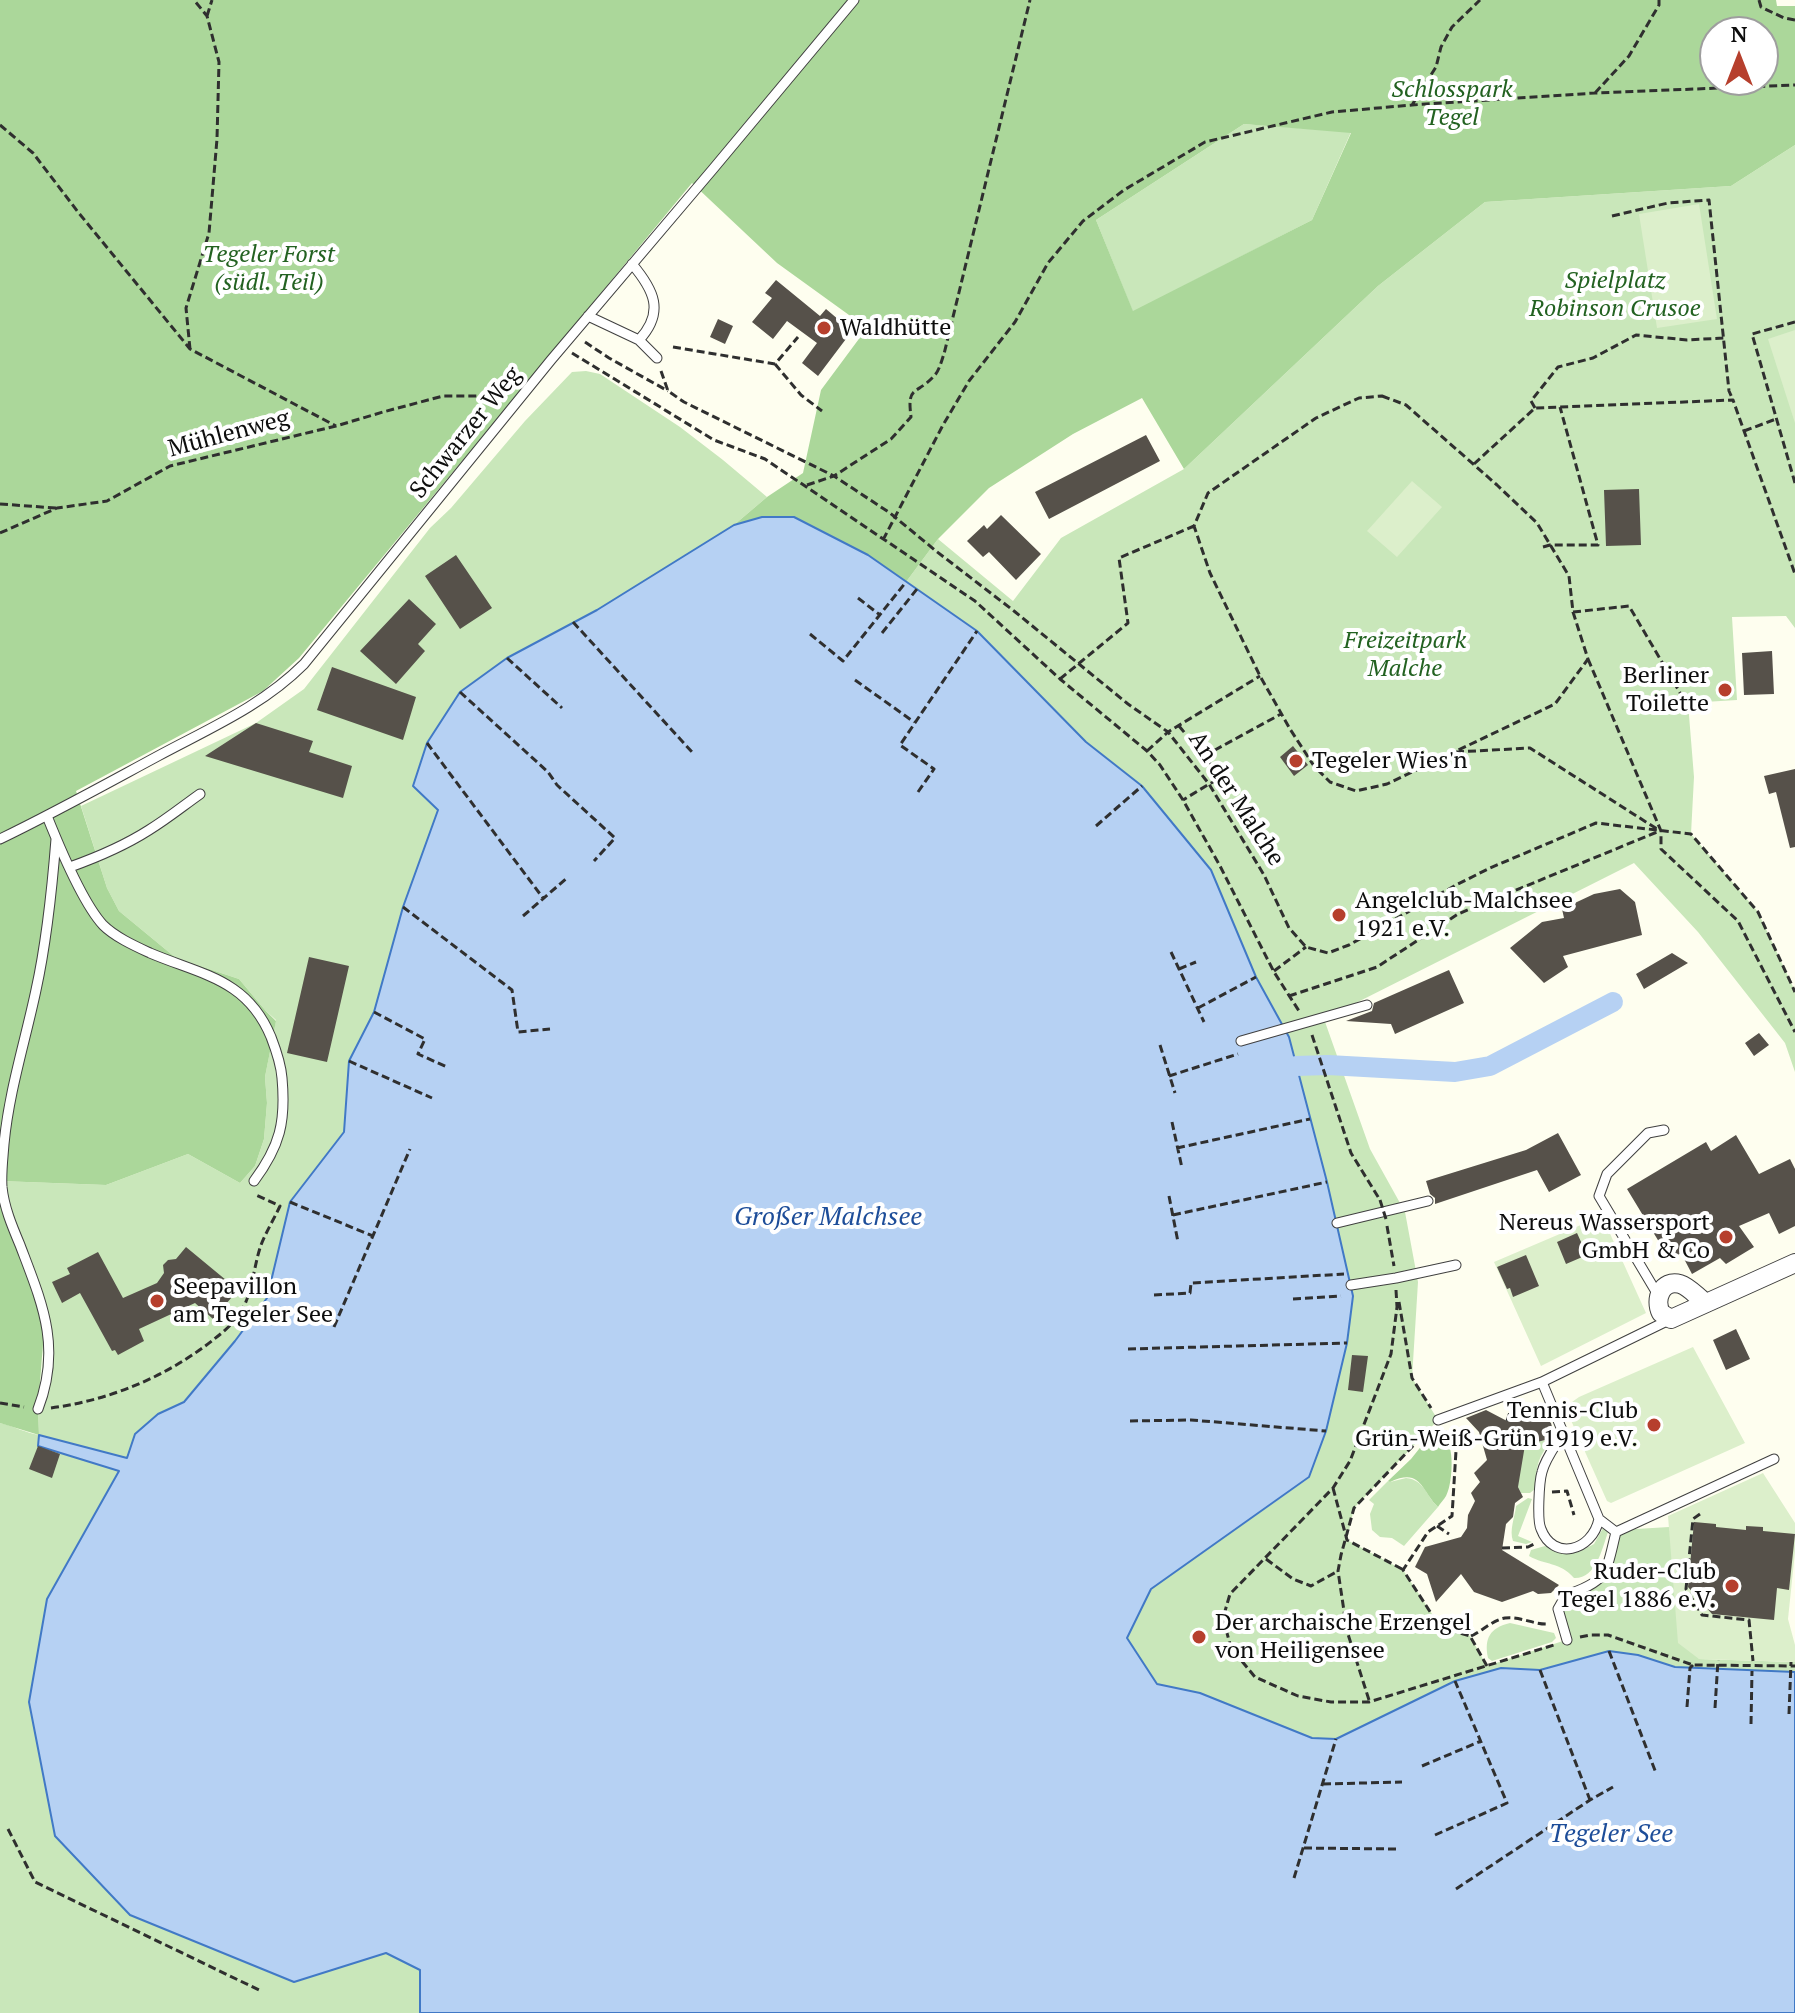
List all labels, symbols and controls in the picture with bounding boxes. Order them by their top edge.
north arrow [1699,16,1779,96]
text: N [1731,19,1747,48]
park label: Schlosspark Tegel [1391,76,1513,132]
park label: Tegeler Forst (südl. Teil) [203,241,335,297]
park label: Spielplatz Robinson Crusoe [1529,267,1701,323]
place label: Waldhütte [840,314,951,342]
marker: Waldhütte [815,319,833,337]
street label: Schwarzer Weg [404,361,528,505]
street label: Mühlenweg [165,404,293,464]
park label: Freizeitpark Malche [1344,627,1466,683]
place label: Berliner Toilette [1623,662,1709,718]
marker: Berliner Toilette [1716,681,1734,699]
street label: An der Malche [1182,726,1290,872]
place label: Tegeler Wies'n [1312,747,1467,775]
marker: Tegeler Wies'n [1287,752,1305,770]
place label: Angelclub-Malchsee 1921 e.V. [1355,887,1573,943]
marker: Angelclub-Malchsee 1921 e.V. [1330,906,1348,924]
water label: Großer Malchsee [734,1202,922,1234]
place label: Nereus Wassersport GmbH & Co [1499,1209,1710,1265]
marker: Nereus Wassersport GmbH & Co [1717,1228,1735,1246]
place label: Seepavillon am Tegeler See [173,1273,333,1329]
marker: Seepavillon am Tegeler See [148,1292,166,1310]
place label: Tennis-Club Grün-Weiß-Grün 1919 e.V. [1355,1397,1638,1453]
marker: Tennis-Club Grün-Weiß-Grün 1919 e.V. [1645,1416,1663,1434]
place label: Ruder-Club Tegel 1886 e.V. [1558,1558,1716,1614]
marker: Ruder-Club Tegel 1886 e.V. [1723,1577,1741,1595]
place label: Der archaische Erzengel von Heiligensee [1215,1609,1471,1665]
marker: Der archaische Erzengel von Heiligensee [1190,1628,1208,1646]
water label: Tegeler See [1549,1819,1673,1851]

